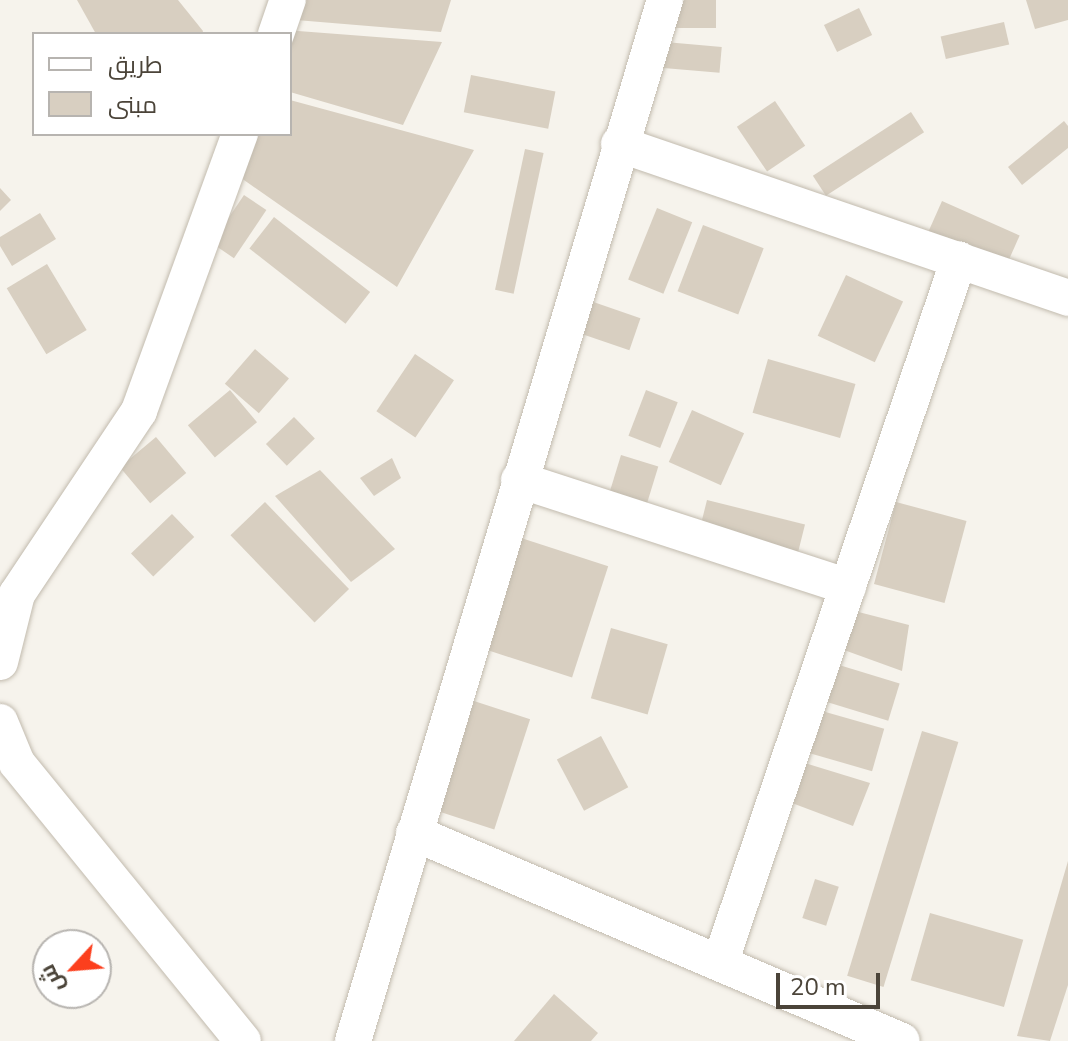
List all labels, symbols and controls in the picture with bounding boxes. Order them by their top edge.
legend [32,32,292,136]
text: طريق [108,49,163,81]
text: مبنى [108,89,157,121]
north arrow [32,929,112,1009]
scale bar [780,957,884,1007]
text: ش [33,959,72,998]
text: 20 m [790,971,846,1003]

